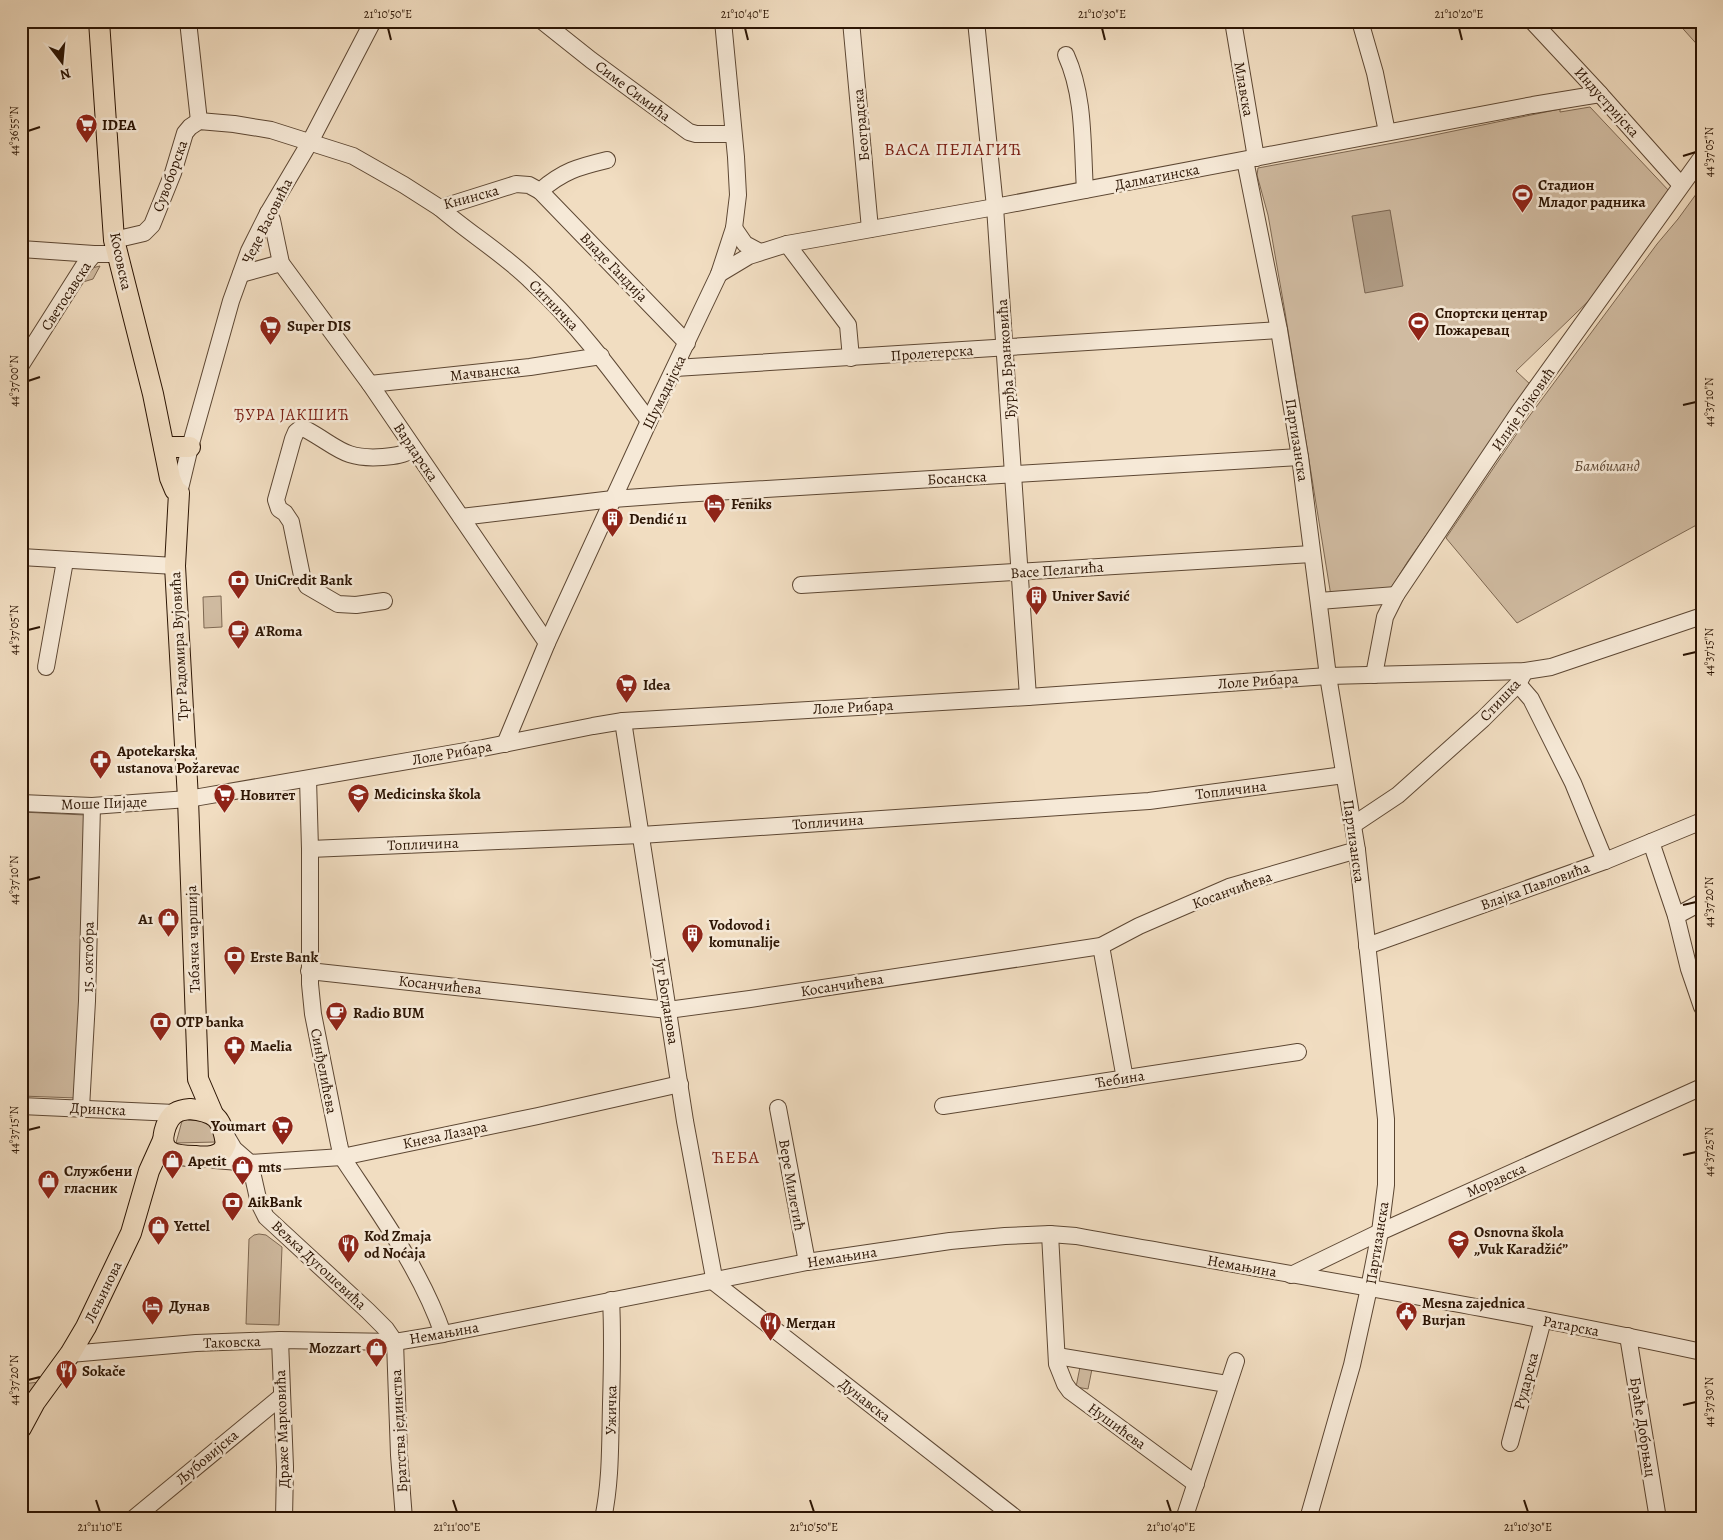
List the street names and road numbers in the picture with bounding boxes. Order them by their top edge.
street label: Симе Симића [591,56,675,126]
street label: Млавска [1229,60,1259,118]
street label: Индустријска [1570,63,1644,142]
street label: Београдска [848,88,874,162]
street label: Сувоборска [148,137,192,215]
street label: Далматинска [1113,159,1201,195]
street label: Чеде Васовића [237,175,297,267]
street label: Книнска [441,180,501,214]
street label: Владе Гандија [576,228,652,306]
street label: Косовска [105,230,137,292]
street label: Светосавска [36,258,96,334]
street label: Ситничка [525,275,583,335]
street label: Ђурђа Бранковића [992,298,1020,420]
street label: Пролетерска [890,340,974,366]
street label: Шумадијска [637,352,691,432]
street label: Мачванска [449,358,521,386]
street label: Илије Гојковић [1487,363,1559,455]
street label: Партизанска [1281,397,1313,483]
street label: Вардарска [389,419,443,485]
street label: Босанска [927,466,987,490]
street label: Васе Пелагића [1010,557,1104,583]
street label: Трг Радомира Вујовића [165,571,193,721]
street label: Лоле Рибара [1217,668,1299,694]
street label: Стишка [1475,674,1525,726]
street label: Лоле Рибара [812,695,894,719]
street label: Лоле Рибара [410,736,494,770]
street label: Топличина [1194,776,1268,804]
street label: Моше Пијаде [61,791,148,814]
street label: Партизанска [1338,798,1370,884]
street label: Топличина [792,810,864,834]
street label: Топличина [387,833,459,855]
street label: Влајка Павловића [1478,857,1592,915]
street label: Косанчићева [1189,866,1275,914]
street label: Табачка чаршија [181,885,205,993]
street label: 15. октобра [77,921,99,993]
street label: Југ Богданова [650,956,684,1046]
street label: Косанчићева [799,969,885,1001]
street label: Косанчићева [397,971,483,999]
street label: Синђелићева [306,1027,342,1115]
street label: Ћебина [1094,1065,1146,1093]
street label: Дринска [70,1098,127,1120]
street label: Кнеза Лазара [401,1116,489,1154]
street label: Вере Милетић [774,1138,810,1232]
street label: Моравска [1463,1158,1529,1202]
street label: Партизанска [1361,1200,1393,1286]
street label: Вељка Дугошевића [267,1216,371,1314]
street label: Немањина [806,1242,878,1272]
street label: Немањина [1206,1250,1278,1282]
street label: Лењинова [79,1258,127,1326]
street label: Ратарска [1541,1311,1601,1341]
street label: Немањина [408,1317,480,1349]
street label: Таковска [203,1331,261,1353]
street label: Рударска [1509,1350,1543,1412]
street label: Драже Марковића [270,1369,294,1489]
street label: Братства јединства [386,1369,412,1493]
street label: Дунавска [835,1374,895,1426]
street label: Браће Добрњац [1625,1376,1661,1478]
street label: Ужичка [601,1385,621,1435]
street label: Нушићева [1084,1398,1150,1454]
street label: Љубовијска [172,1425,242,1489]

